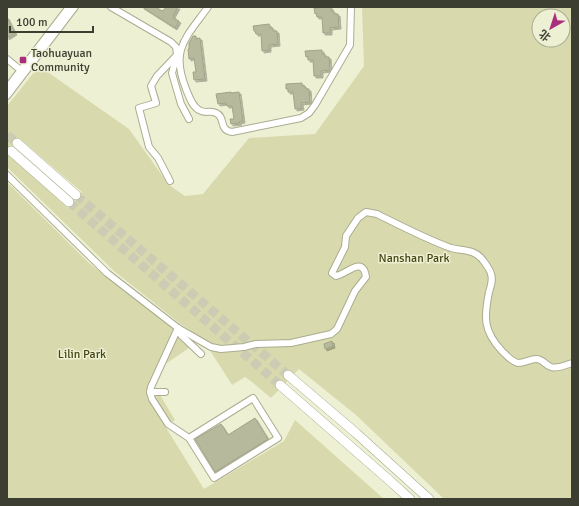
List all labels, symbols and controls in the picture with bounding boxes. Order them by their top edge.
scale bar [10,8,93,34]
north arrow [531,8,571,48]
text: 100 m [16,15,48,30]
text: 北 [537,27,553,44]
place label: Taohuayuan Community [31,46,92,75]
marker: Taohuayuan Community [18,55,28,65]
park label: Nanshan Park [379,251,449,266]
park label: Lilin Park [58,347,106,362]

